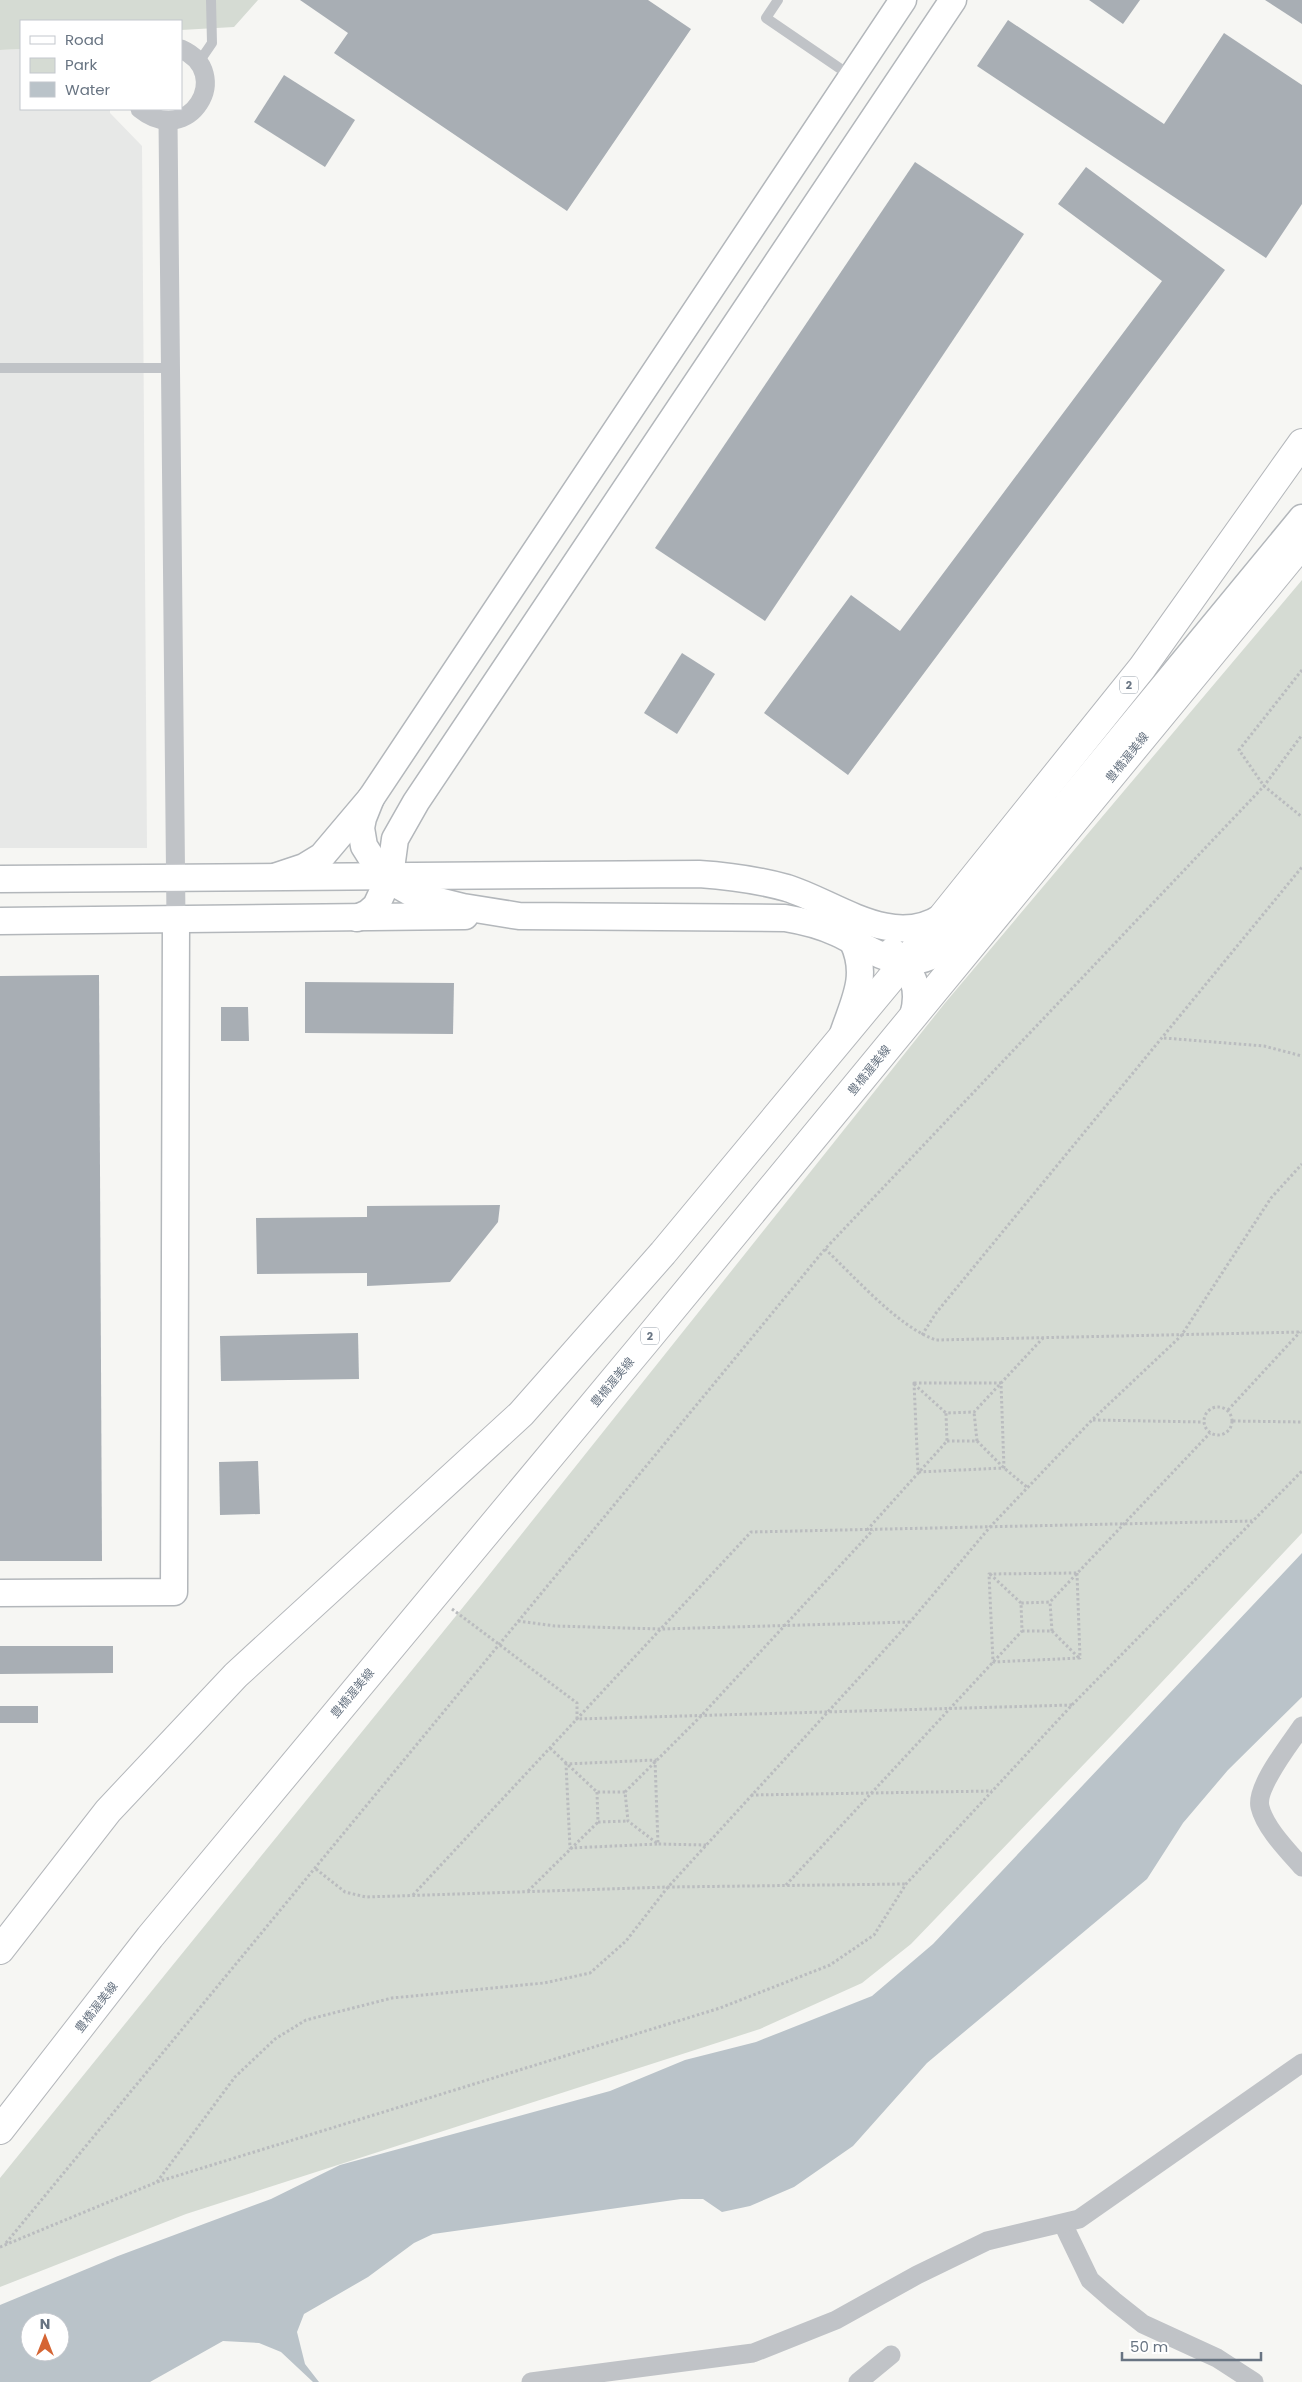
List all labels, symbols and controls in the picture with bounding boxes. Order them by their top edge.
legend [20,20,182,110]
text: Road [65,29,104,50]
text: Park [65,54,97,75]
text: Water [65,79,111,100]
road number: 2 [1120,676,1138,694]
street label: 豊橋渥美線 [1102,728,1152,786]
street label: 豊橋渥美線 [844,1041,894,1099]
road number: 2 [641,1328,659,1344]
street label: 豊橋渥美線 [586,1354,638,1410]
street label: 豊橋渥美線 [326,1665,378,1721]
street label: 豊橋渥美線 [71,1978,121,2036]
north arrow [20,2312,70,2362]
text: N [40,2314,50,2334]
scale bar [1122,2330,1261,2362]
text: 50 m [1130,2336,1168,2357]

